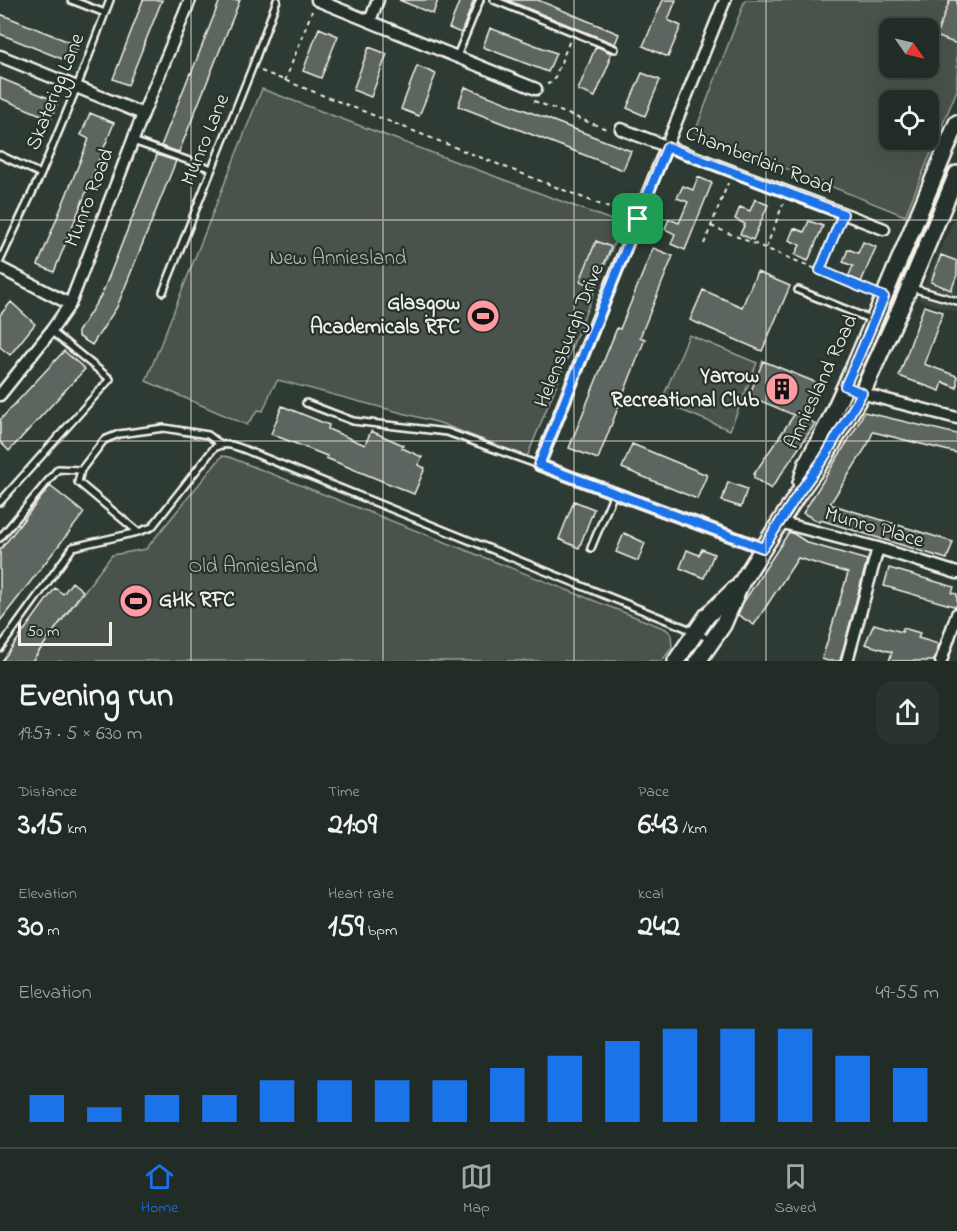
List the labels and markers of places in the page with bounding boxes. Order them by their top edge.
pin [612,193,663,244]
place label: Glasgow Academicals RFC [310,289,460,343]
sports icon: Glasgow Academicals RFC [465,298,501,334]
place label: Yarrow Recreational Club [611,362,760,416]
building icon: Yarrow Recreational Club [764,371,800,407]
sports icon: GHK RFC [118,583,154,619]
place label: GHK RFC [159,586,235,616]

